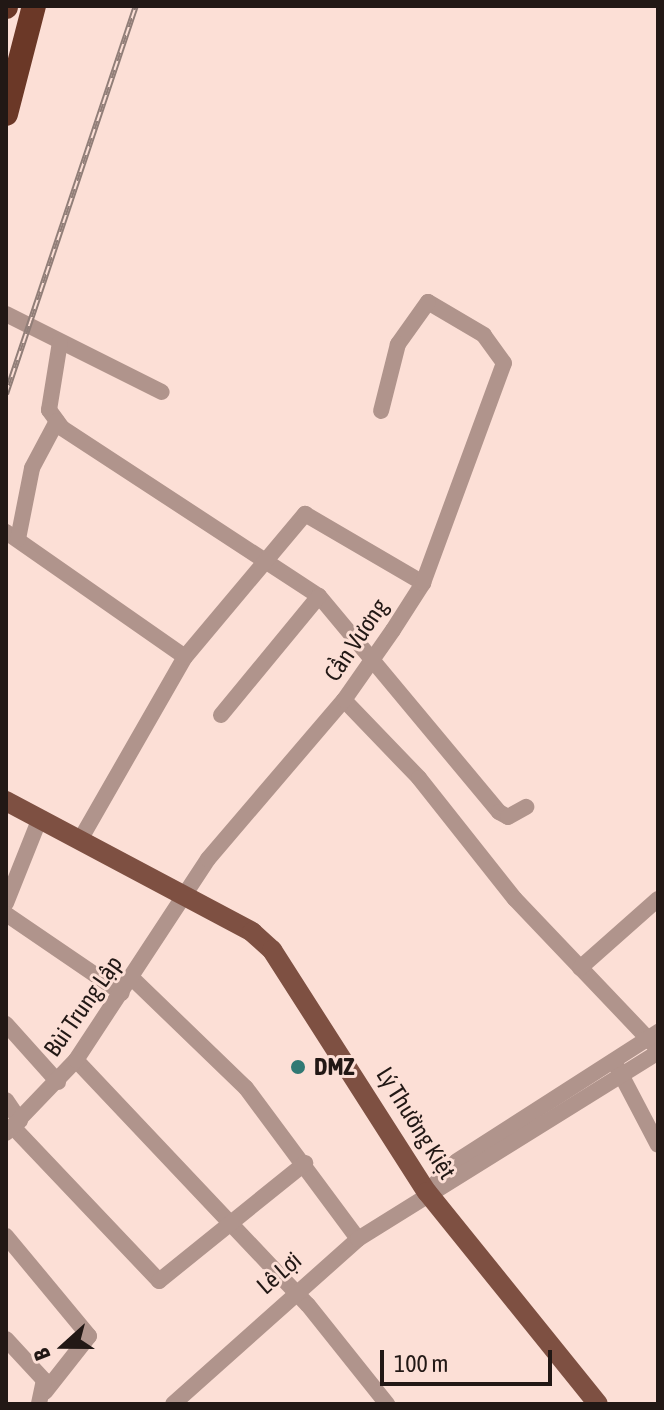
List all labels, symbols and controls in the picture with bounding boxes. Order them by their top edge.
street label: Cần Vương [318,593,394,687]
street label: Bùi Trung Lập [38,950,128,1062]
place label: DMZ [314,1053,354,1081]
marker: DMZ [289,1058,307,1076]
street label: Lý Thường Kiệt [370,1062,462,1184]
street label: Lê Lợi [251,1246,307,1300]
north arrow [24,1306,104,1386]
scale bar [384,1334,556,1384]
text: B [28,1345,56,1364]
text: 100 m [394,1350,448,1377]

